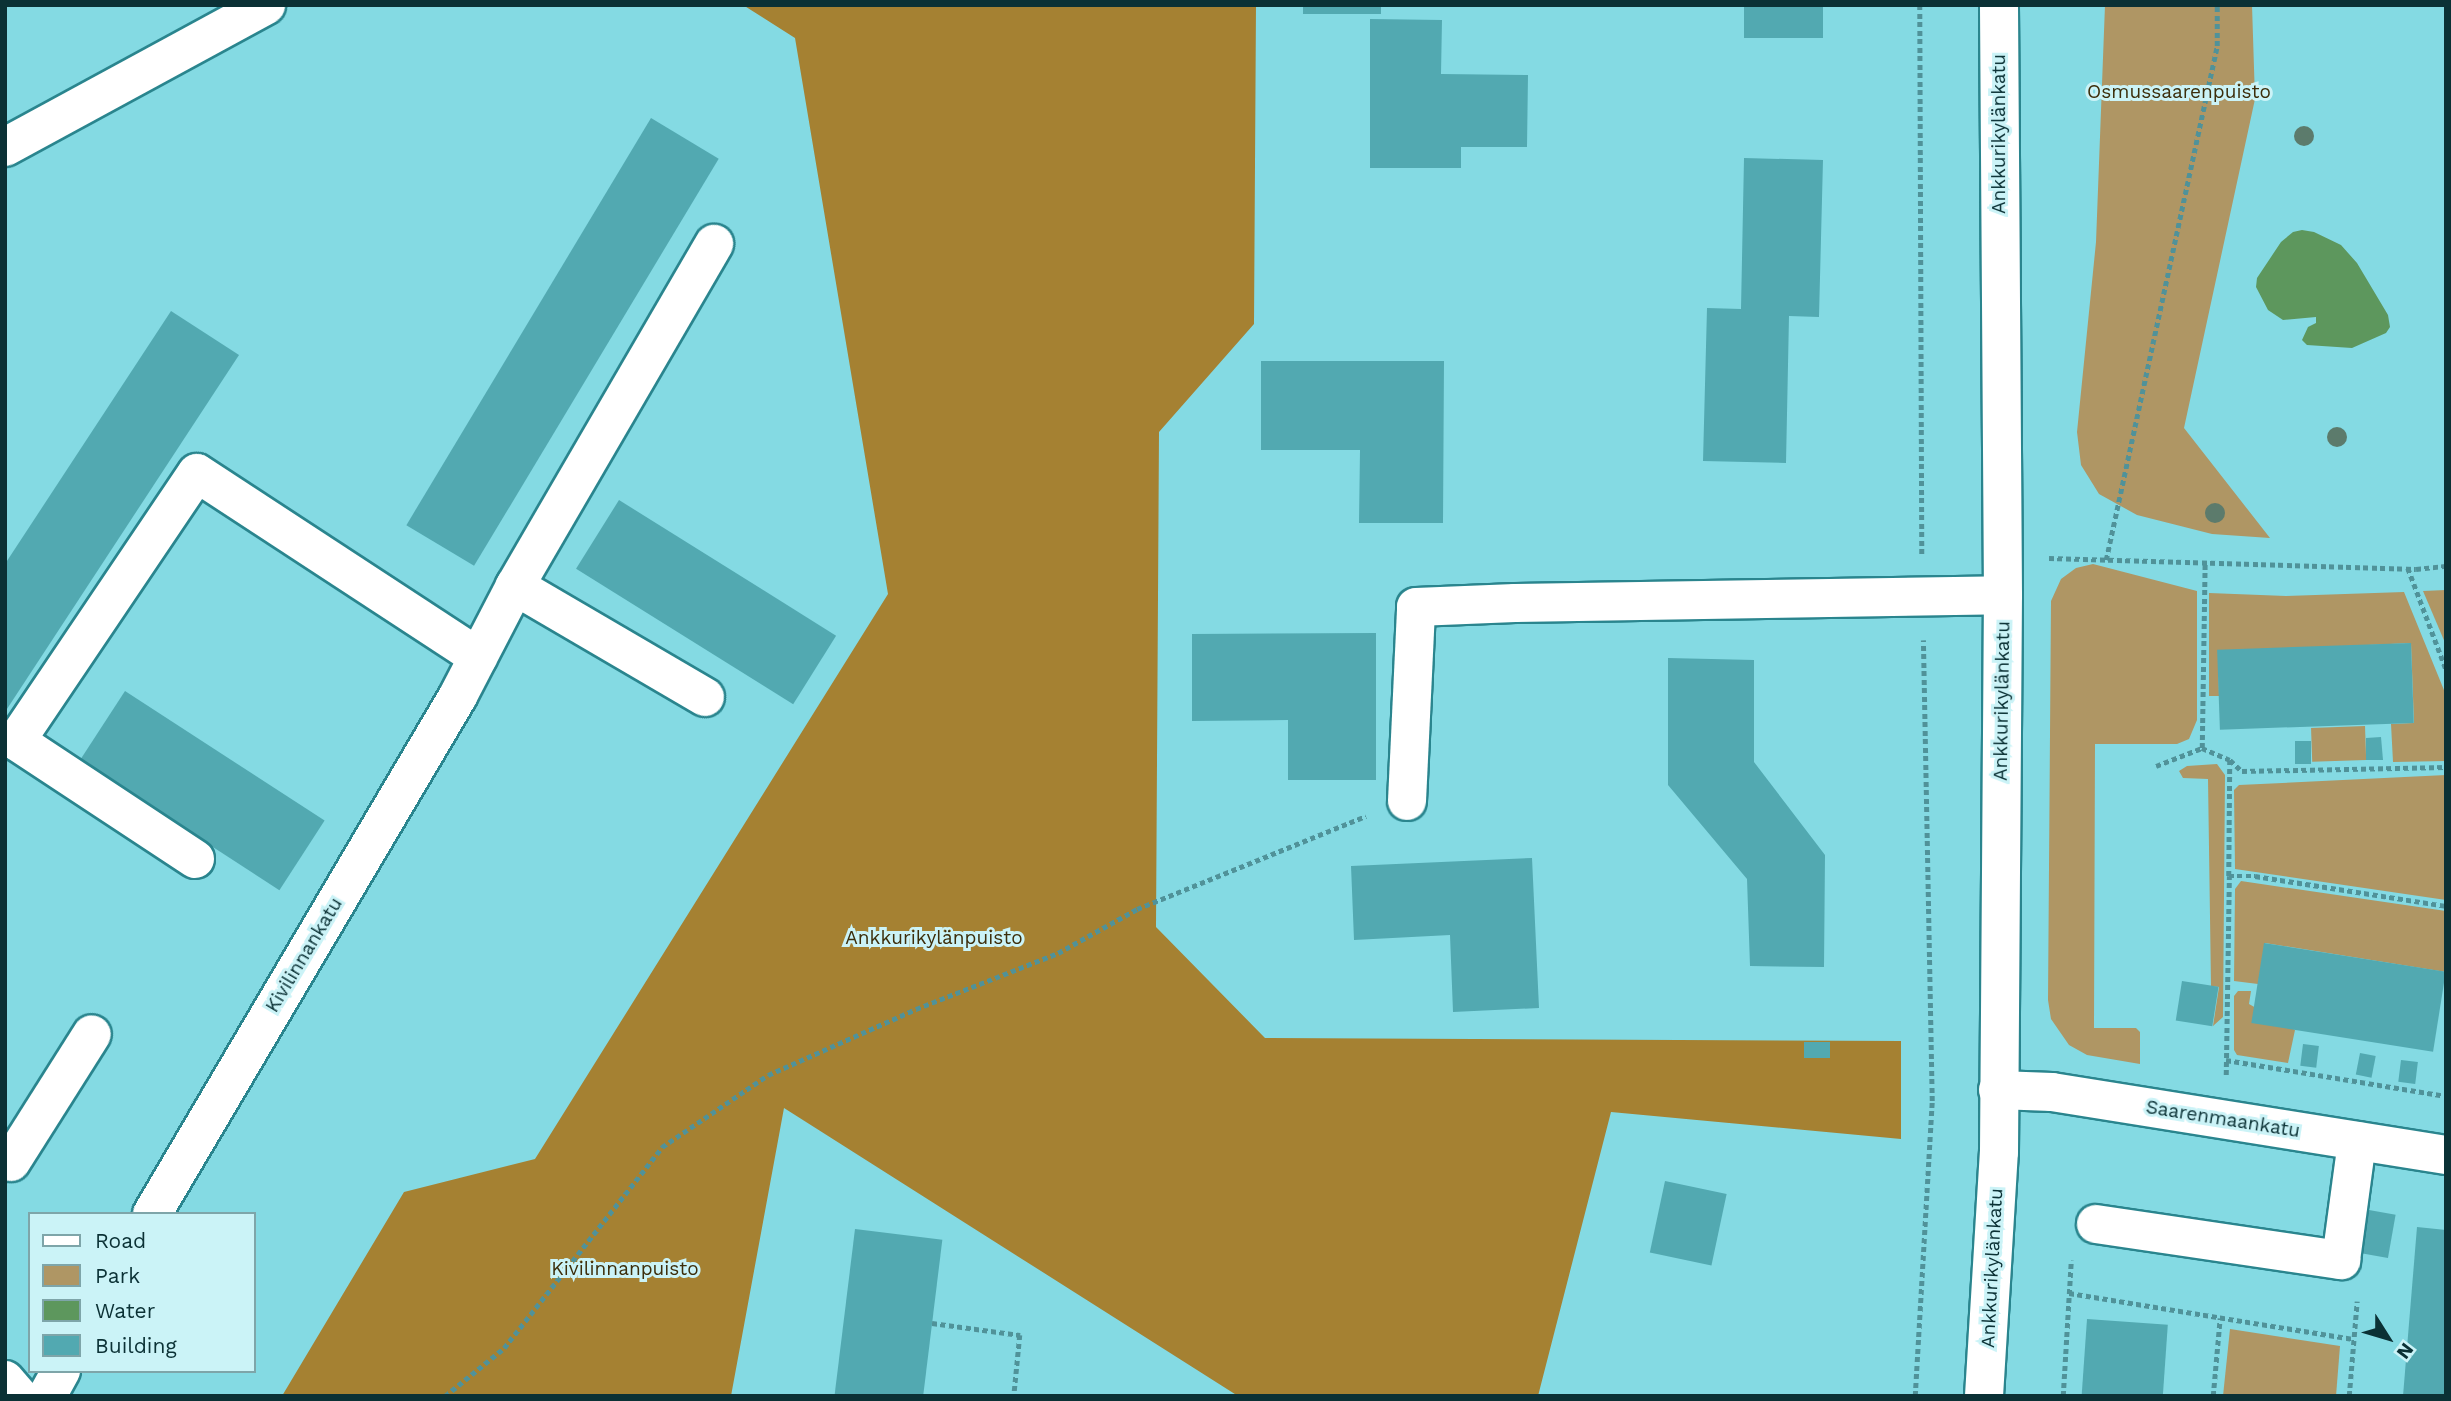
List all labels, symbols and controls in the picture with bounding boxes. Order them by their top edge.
street label: Ankkurikylänkatu [1988,54,2010,214]
park label: Osmussaarenpuisto [2087,81,2271,103]
street label: Ankkurikylänkatu [1989,621,2015,781]
street label: Kivilinnankatu [261,893,347,1017]
park label: Ankkurikylänpuisto [845,927,1023,949]
street label: Saarenmaankatu [2144,1096,2302,1142]
street label: Ankkurikylänkatu [1976,1188,2008,1348]
legend [28,1212,256,1373]
text: Road [95,1228,146,1253]
park label: Kivilinnanpuisto [551,1258,699,1280]
text: Park [95,1263,140,1288]
text: Water [95,1298,155,1323]
north arrow [2353,1303,2423,1373]
text: Building [95,1333,177,1358]
text: N [2392,1338,2419,1363]

